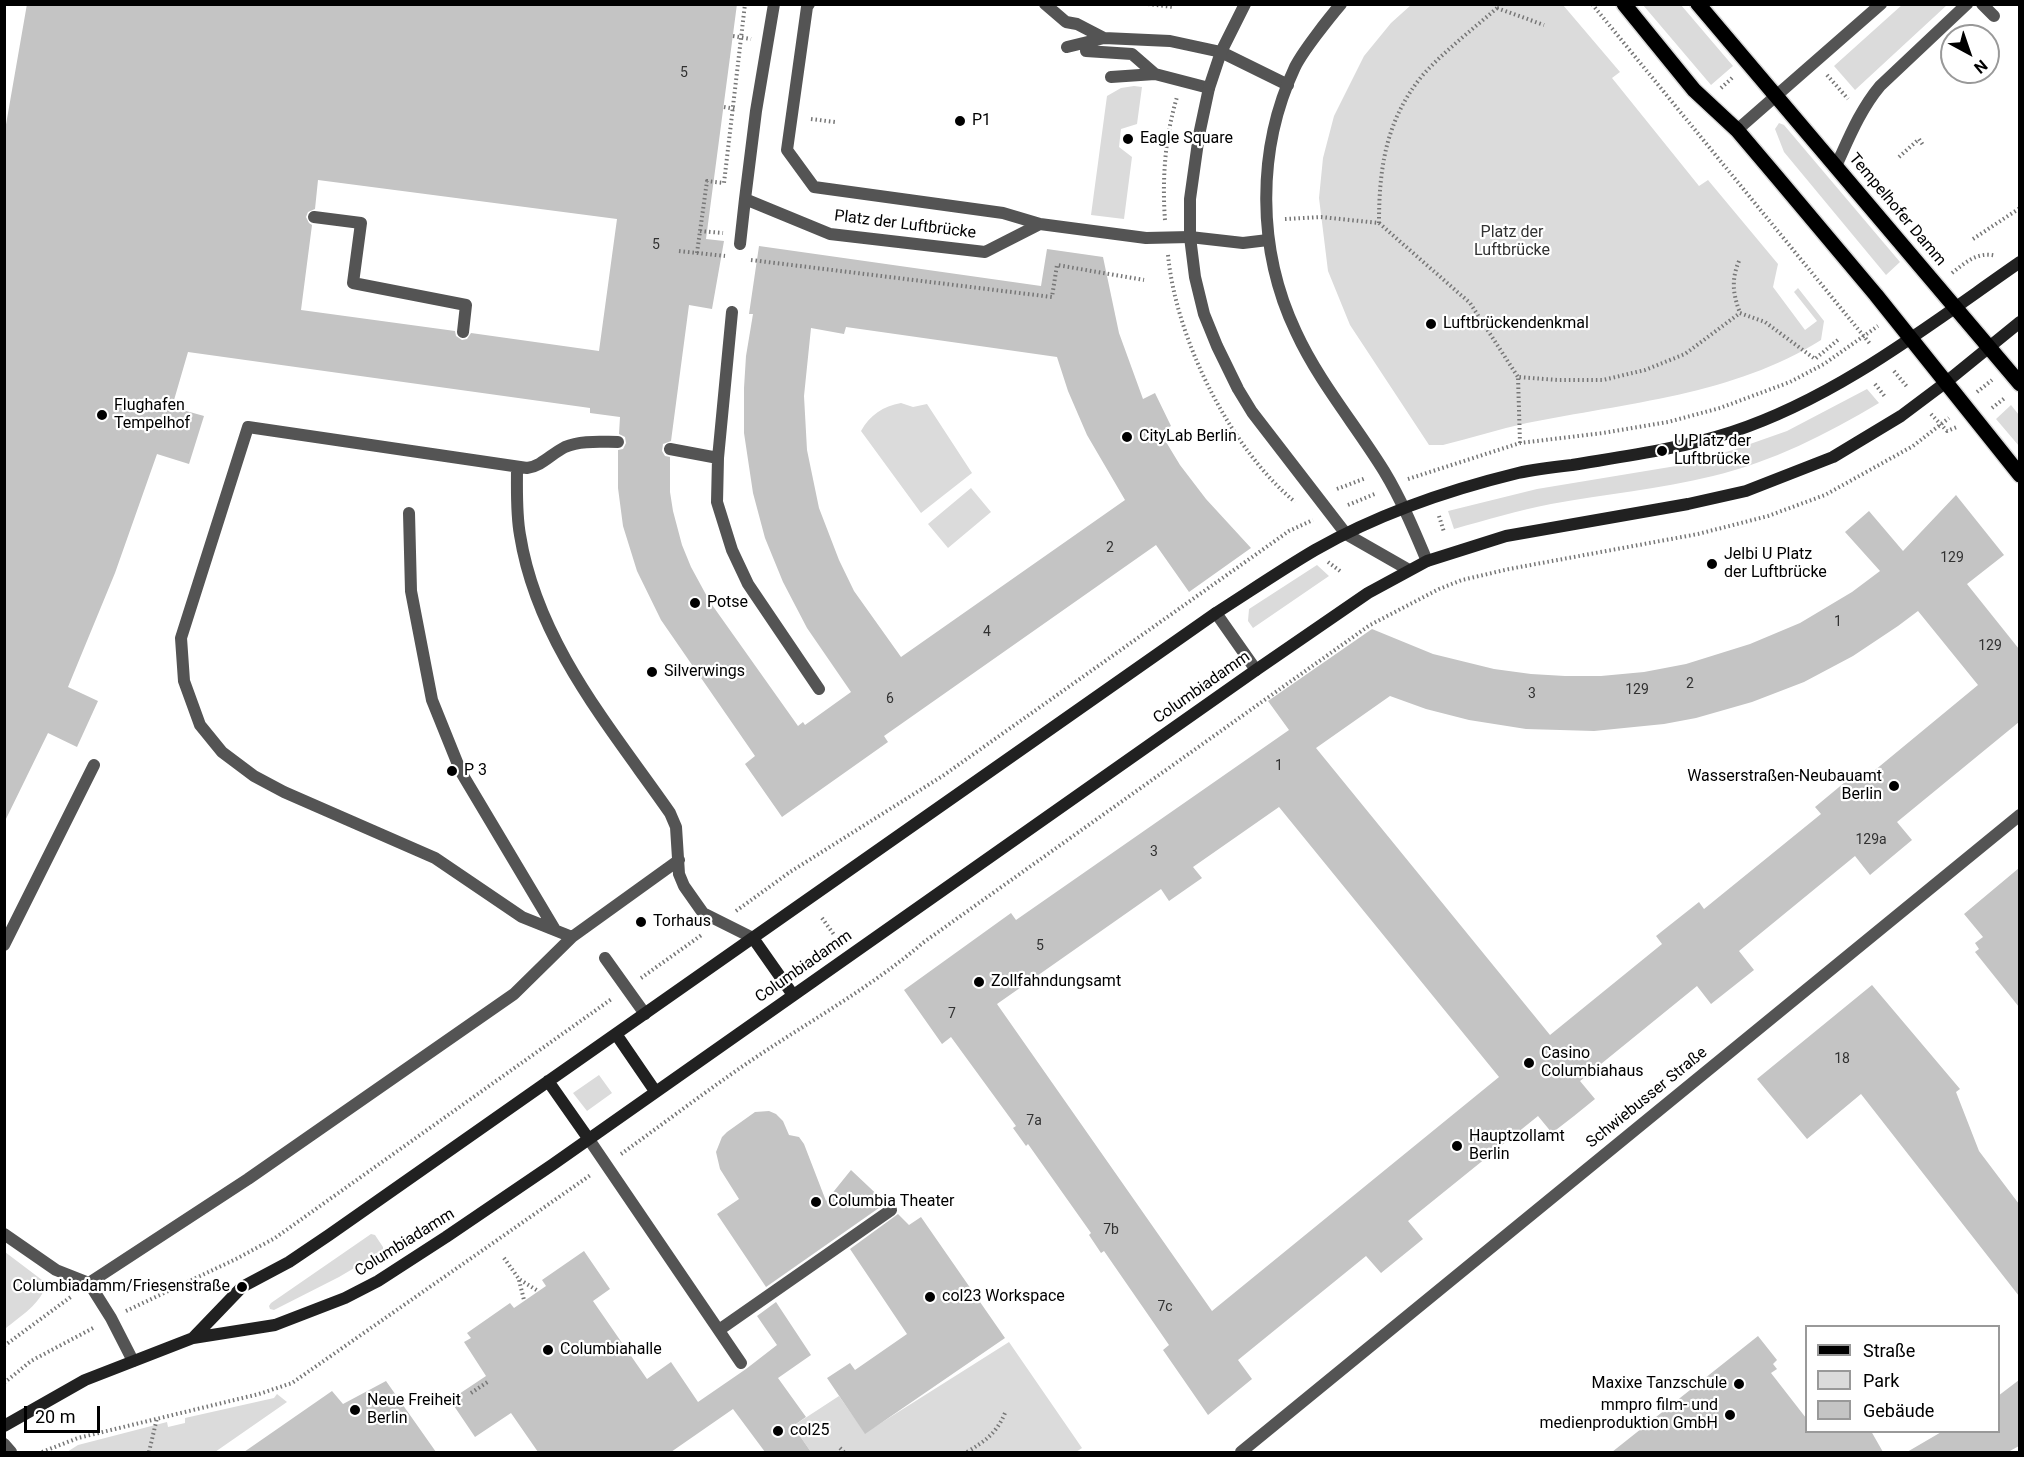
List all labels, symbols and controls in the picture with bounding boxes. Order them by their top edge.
north arrow [1940,24,2000,84]
text: N [1970,56,1991,78]
house number: 5 [680,65,688,81]
place label: P1 [972,111,991,131]
marker: P1 [953,114,967,128]
place label: Eagle Square [1140,129,1233,149]
marker: Eagle Square [1121,132,1135,146]
street label: Tempelhofer Damm [1844,150,1950,270]
street label: Platz der Luftbrücke [833,207,977,243]
park label: Platz der Luftbrücke [1474,223,1550,261]
house number: 5 [652,237,660,253]
place label: Luftbrückendenkmal [1443,314,1589,334]
marker: Luftbrückendenkmal [1424,317,1438,331]
place label: Flughafen Tempelhof [114,396,190,434]
marker: Flughafen Tempelhof [95,408,109,422]
place label: CityLab Berlin [1139,427,1237,447]
marker: CityLab Berlin [1120,430,1134,444]
place label: U Platz der Luftbrücke [1674,432,1751,470]
marker: U Platz der Luftbrücke [1655,444,1669,458]
house number: 2 [1106,540,1114,556]
place label: Jelbi U Platz der Luftbrücke [1724,545,1827,583]
house number: 129 [1940,550,1964,566]
marker: Jelbi U Platz der Luftbrücke [1705,557,1719,571]
place label: Potse [707,593,748,613]
marker: Potse [688,596,702,610]
house number: 1 [1834,614,1842,630]
house number: 4 [983,624,991,640]
house number: 129 [1978,638,2002,654]
street label: Columbiadamm [1150,648,1254,728]
place label: Silverwings [664,662,745,682]
marker: Silverwings [645,665,659,679]
house number: 2 [1686,676,1694,692]
house number: 129 [1625,682,1649,698]
house number: 3 [1528,686,1536,702]
house number: 6 [886,691,894,707]
house number: 1 [1275,758,1283,774]
place label: P 3 [464,761,487,781]
marker: P 3 [445,764,459,778]
place label: Wasserstraßen-Neubauamt Berlin [1687,767,1882,805]
marker: Wasserstraßen-Neubauamt Berlin [1887,779,1901,793]
house number: 129a [1855,832,1887,848]
house number: 3 [1150,844,1158,860]
place label: Torhaus [653,912,711,932]
marker: Torhaus [634,915,648,929]
street label: Columbiadamm [752,927,856,1007]
house number: 5 [1036,938,1044,954]
place label: Zollfahndungsamt [991,972,1121,992]
marker: Zollfahndungsamt [972,975,986,989]
house number: 7 [948,1006,956,1022]
street label: Schwiebusser Straße [1583,1043,1711,1153]
place label: Casino Columbiahaus [1541,1044,1643,1082]
house number: 18 [1834,1051,1850,1067]
marker: Casino Columbiahaus [1522,1056,1536,1070]
house number: 7a [1026,1113,1042,1129]
place label: Hauptzollamt Berlin [1469,1127,1565,1165]
marker: Hauptzollamt Berlin [1450,1139,1464,1153]
place label: Columbia Theater [828,1192,955,1212]
marker: Columbia Theater [809,1195,823,1209]
street label: Columbiadamm [352,1205,458,1281]
house number: 7b [1103,1222,1119,1238]
place label: Columbiadamm/Friesenstraße [12,1277,230,1297]
marker: Columbiadamm/Friesenstraße [235,1280,249,1294]
place label: col23 Workspace [942,1287,1065,1307]
marker: col23 Workspace [923,1290,937,1304]
house number: 7c [1157,1299,1173,1315]
legend [1805,1325,2000,1433]
place label: Columbiahalle [560,1340,662,1360]
text: Straße [1863,1340,1915,1361]
marker: Columbiahalle [541,1343,555,1357]
text: Park [1863,1370,1899,1391]
place label: Maxixe Tanzschule [1591,1374,1727,1394]
marker: Maxixe Tanzschule [1732,1377,1746,1391]
place label: Neue Freiheit Berlin [367,1391,461,1429]
scale bar [27,1394,104,1432]
place label: mmpro film- und medienproduktion GmbH [1540,1396,1718,1434]
text: Gebäude [1863,1400,1934,1421]
marker: Neue Freiheit Berlin [348,1403,362,1417]
text: 20 m [35,1406,75,1427]
marker: mmpro film- und medienproduktion GmbH [1723,1408,1737,1422]
place label: col25 [790,1421,829,1441]
marker: col25 [771,1424,785,1438]

